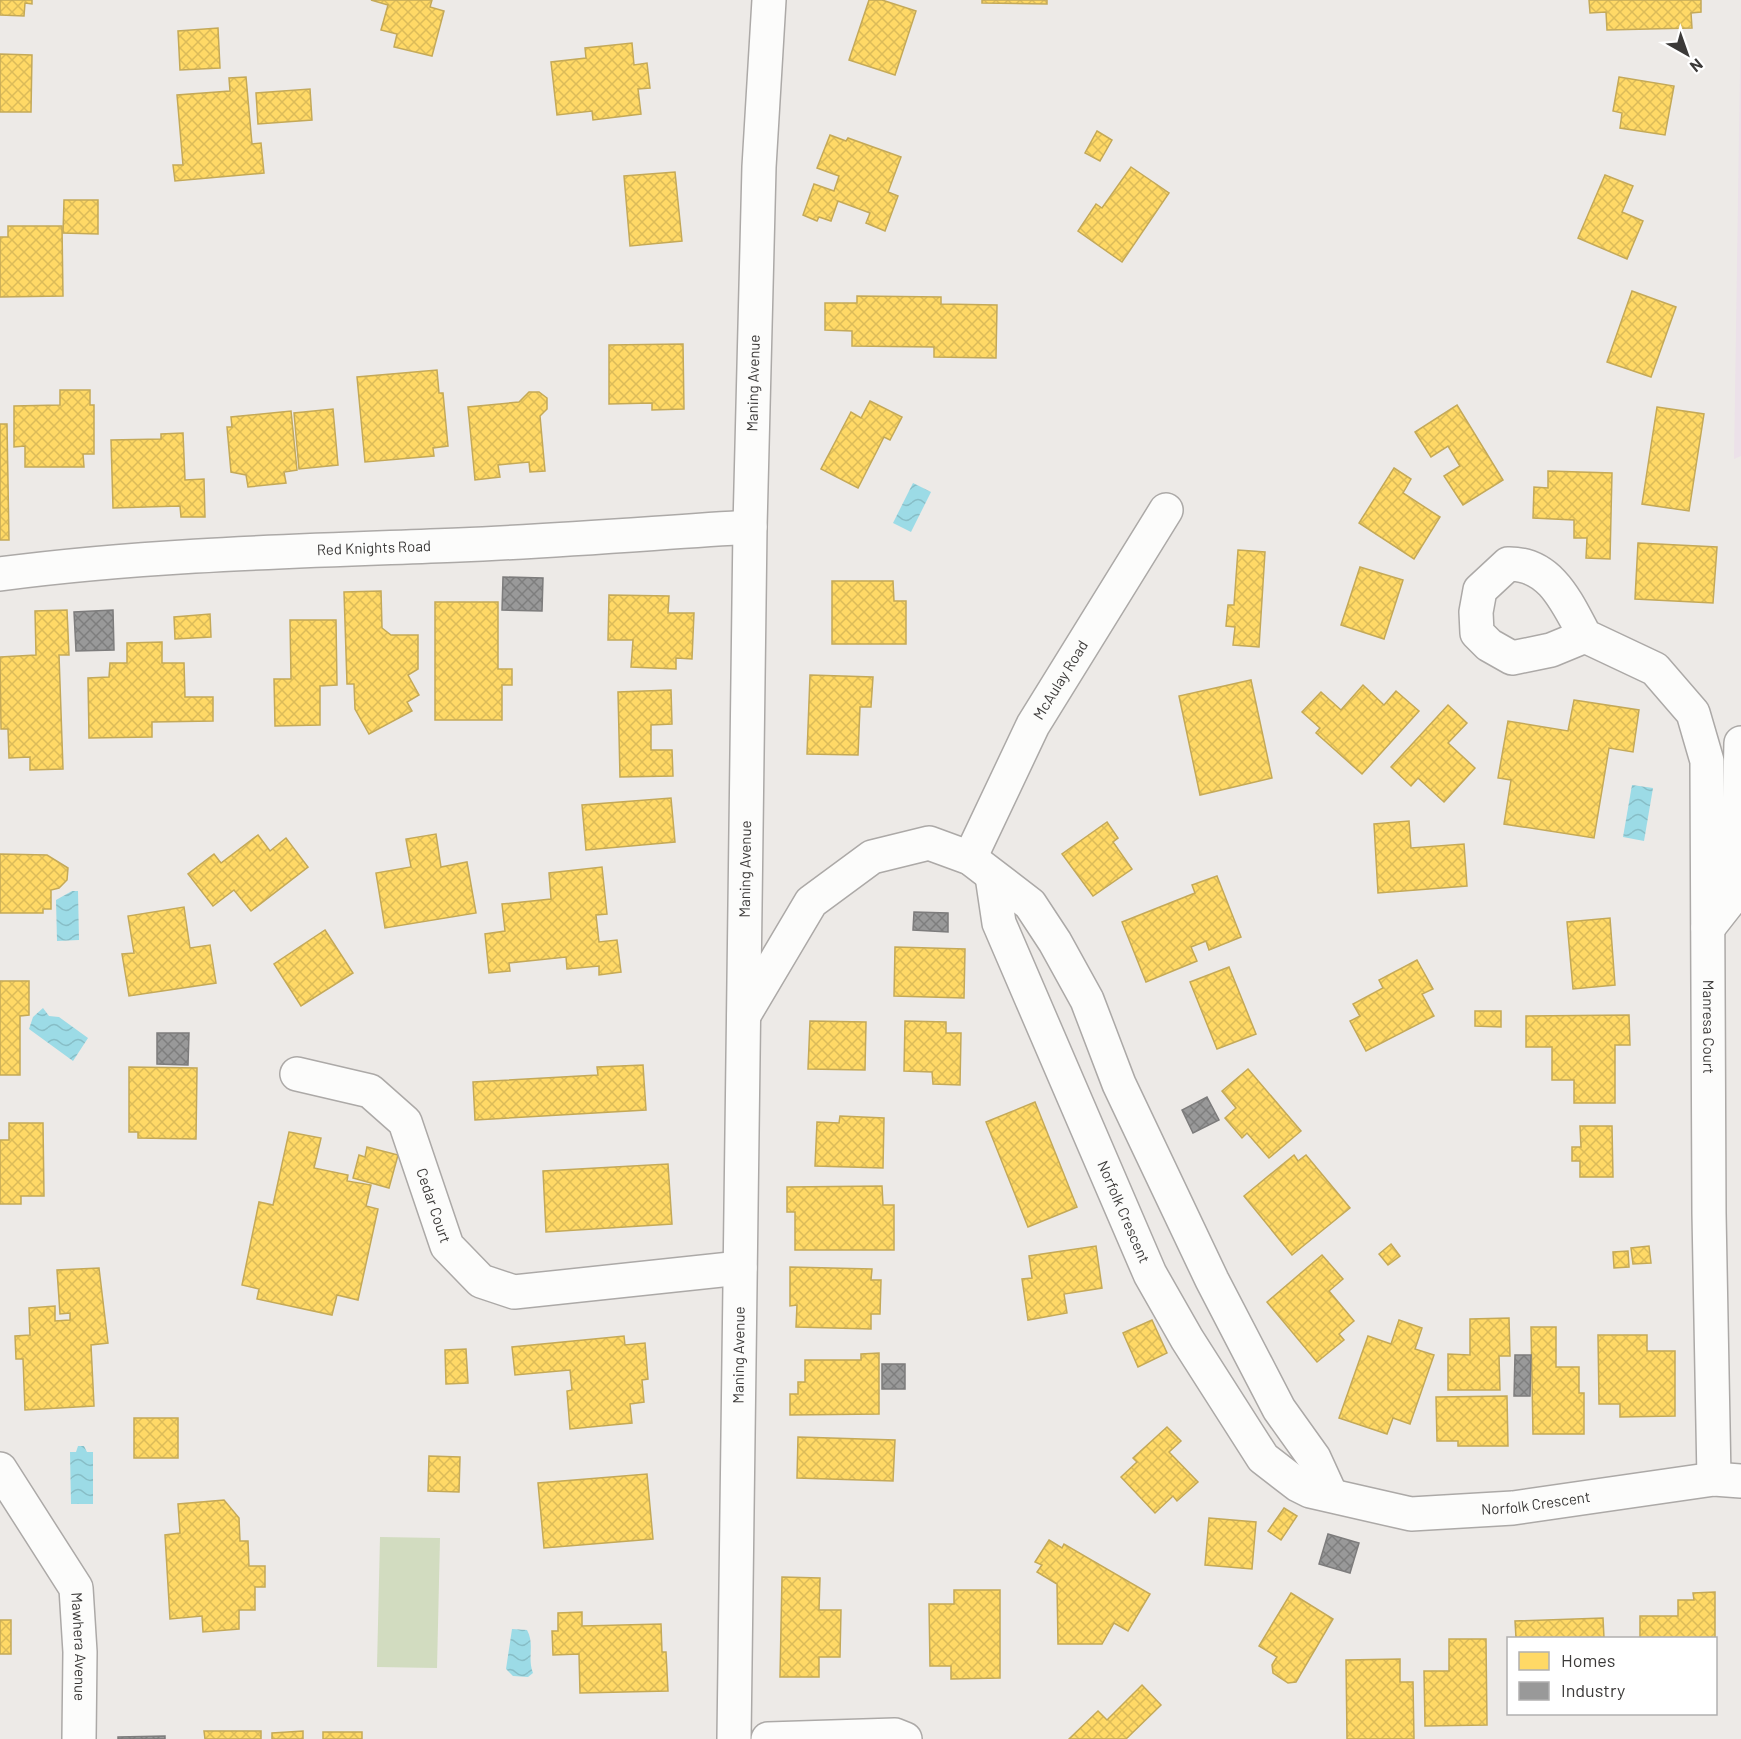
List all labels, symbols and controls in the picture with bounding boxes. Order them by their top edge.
north arrow [1657,24,1717,84]
text: N [1687,55,1707,77]
street label: Maning Avenue [742,334,763,432]
street label: Red Knights Road [316,536,431,558]
street label: McAulay Road [1029,637,1091,722]
street label: Maning Avenue [735,820,754,918]
street label: Manresa Court [1700,980,1718,1074]
street label: Norfolk Crescent [1094,1158,1154,1265]
street label: Cedar Court [413,1166,455,1245]
street label: Maning Avenue [728,1306,748,1404]
street label: Norfolk Crescent [1481,1487,1591,1518]
street label: Mawhera Avenue [68,1592,90,1701]
legend [1507,1637,1717,1715]
text: Homes [1561,1649,1615,1671]
text: Industry [1561,1679,1625,1701]

